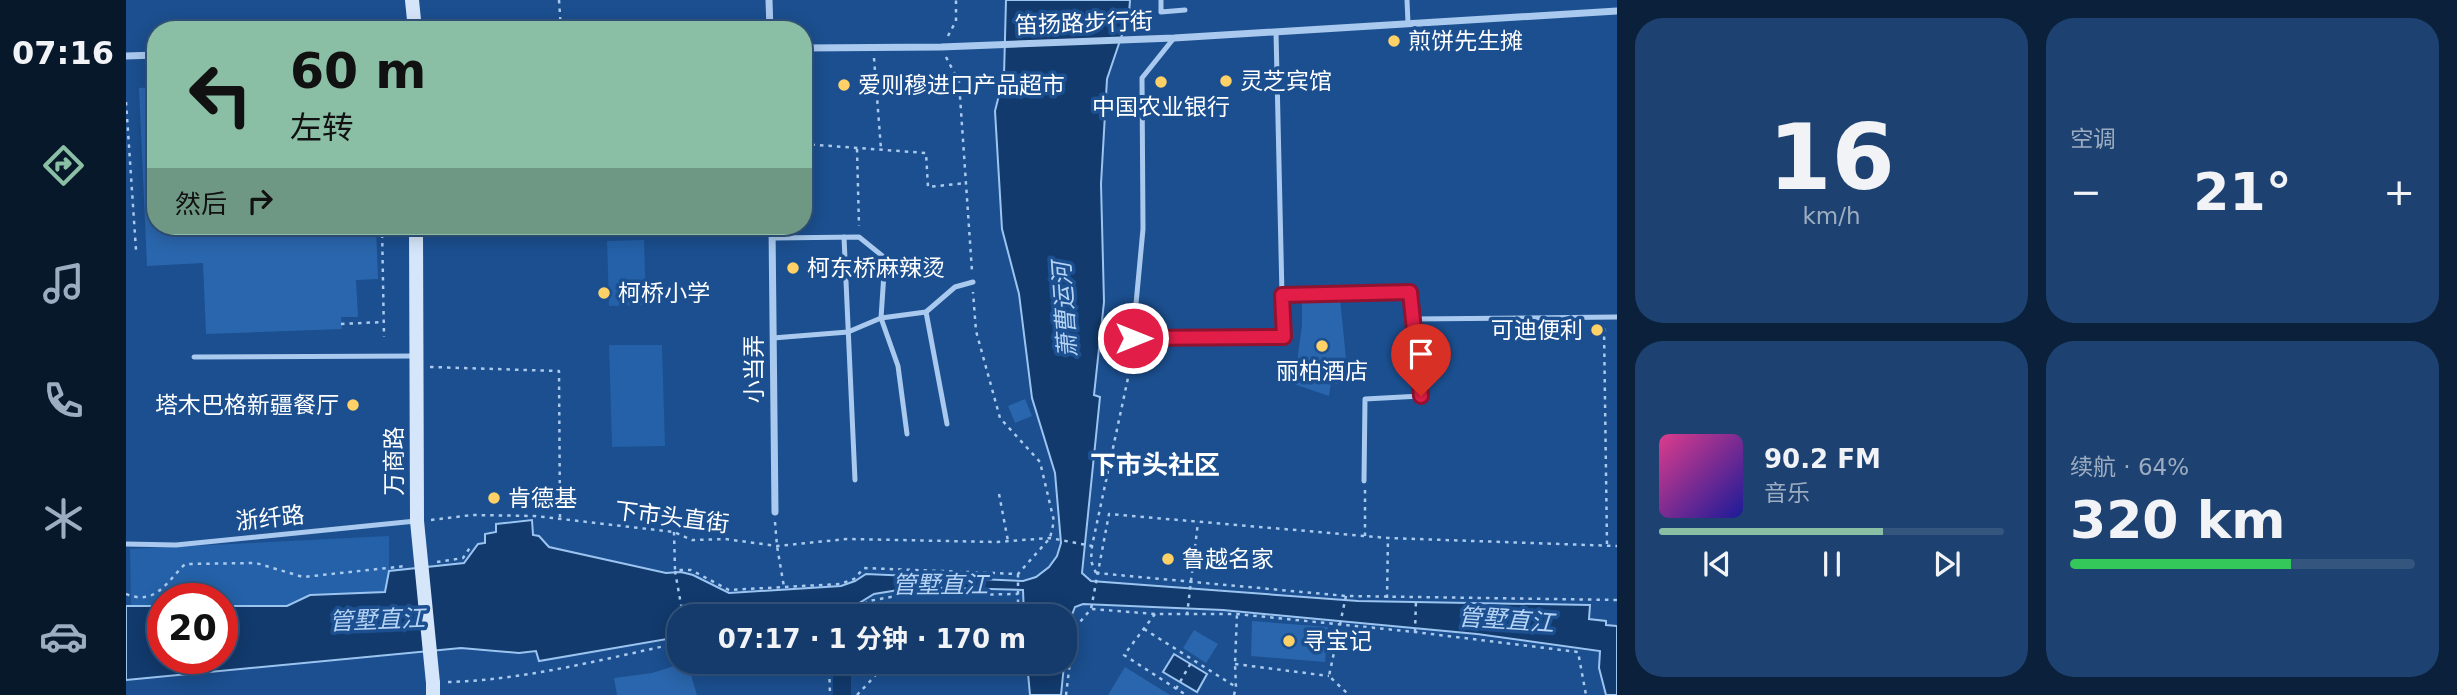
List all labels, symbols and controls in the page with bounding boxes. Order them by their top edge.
street label: 笛扬路步行街 [1015,8,1153,38]
place label: 煎饼先生摊 [1408,28,1523,54]
marker: 煎饼先生摊 [1386,33,1402,49]
text: 07:16 [12,34,114,72]
text: 60 m [290,43,426,100]
icon: left [175,49,266,140]
place label: 灵芝宾馆 [1240,68,1332,94]
place label: 爱则穆进口产品超市 [858,72,1065,98]
marker: 灵芝宾馆 [1218,73,1234,89]
marker: 中国农业银行 [1153,74,1169,90]
marker: 爱则穆进口产品超市 [836,77,852,93]
place label: 中国农业银行 [1092,94,1230,120]
text: 16 [1768,105,1895,210]
text: 左转 [290,109,354,147]
text: 空调 [2070,126,2116,152]
icon: directions [39,141,88,190]
text: 21° [2193,162,2292,222]
text: − [2070,170,2102,214]
text: + [2383,170,2415,214]
icon: right [241,182,279,220]
text: 然后 [175,189,227,219]
text: km/h [1802,203,1861,229]
place label: 柯东桥麻辣烫 [807,255,945,281]
water label: 萧曹运河 [1047,257,1082,359]
icon: music [39,259,88,308]
marker: 柯东桥麻辣烫 [785,260,801,276]
place label: 柯桥小学 [618,280,710,306]
marker: 柯桥小学 [596,285,612,301]
position arrow [1096,301,1170,375]
place label: 可迪便利 [1491,317,1583,343]
marker: 可迪便利 [1589,322,1605,338]
pin [1391,324,1451,396]
street label: 小当弄 [741,335,767,404]
icon: arrive [1402,335,1440,373]
marker: 丽柏酒店 [1314,338,1330,354]
place label: 丽柏酒店 [1276,358,1368,384]
icon: phone [39,376,88,425]
place label: 塔木巴格新疆餐厅 [155,392,339,418]
marker: 塔木巴格新疆餐厅 [345,397,361,413]
street label: 万商路 [381,427,407,496]
text: 90.2 FM [1764,444,1881,474]
district label: 下市头社区 [1090,450,1220,480]
text: 续航 · 64% [2070,454,2189,480]
text: 音乐 [1764,480,1810,506]
place label: 肯德基 [508,485,577,511]
marker: 肯德基 [486,490,502,506]
text: 320 km [2070,490,2285,550]
icon: climate [39,494,88,543]
street label: 下市头直街 [613,497,731,537]
street label: 浙纤路 [234,501,306,535]
icon: previous [1698,545,1736,583]
icon: pause [1813,545,1851,583]
icon: next [1928,545,1966,583]
place label: 鲁越名家 [1182,546,1274,572]
marker: 鲁越名家 [1160,551,1176,567]
water label: 管墅直江 [892,571,991,599]
speed limit sign: 20 [147,583,238,674]
water label: 管墅直江 [1457,603,1558,638]
water label: 管墅直江 [329,604,428,636]
icon: car [39,612,88,661]
text: 07:17 · 1 分钟 · 170 m [718,624,1026,654]
place label: 寻宝记 [1303,628,1372,654]
marker: 寻宝记 [1281,633,1297,649]

